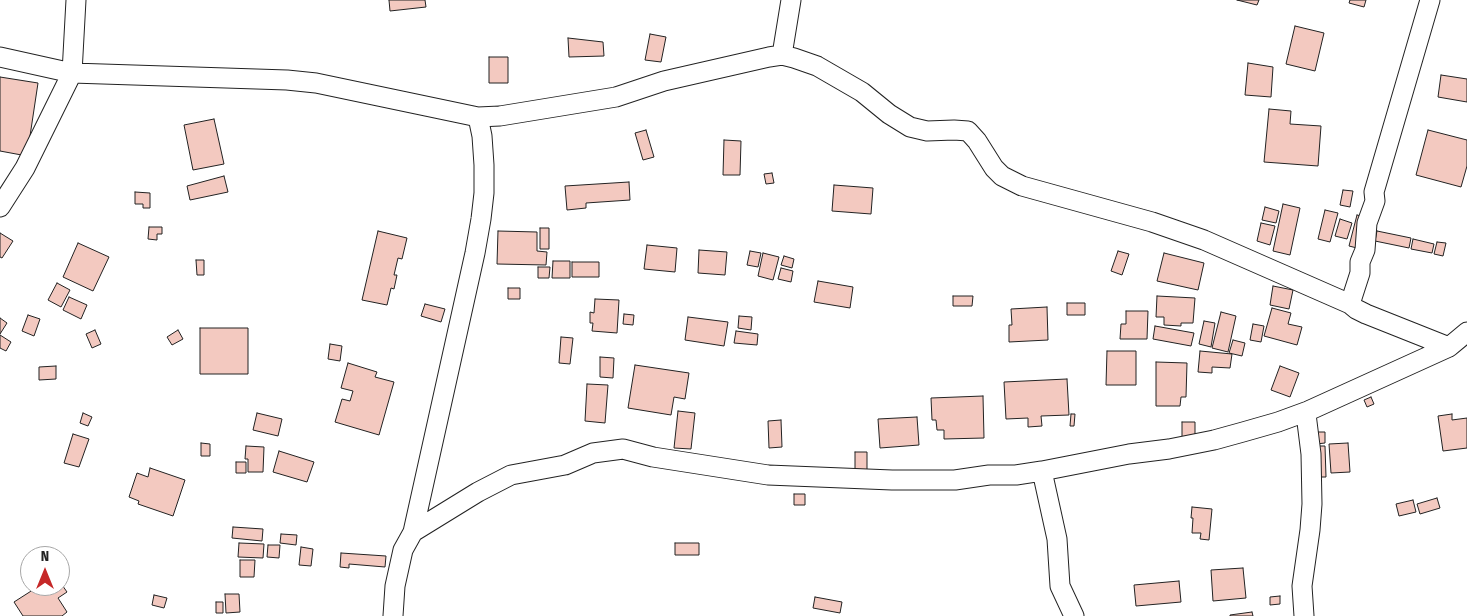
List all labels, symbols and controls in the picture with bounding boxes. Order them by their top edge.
north arrow [20,546,70,596]
text: N [41,548,49,565]

